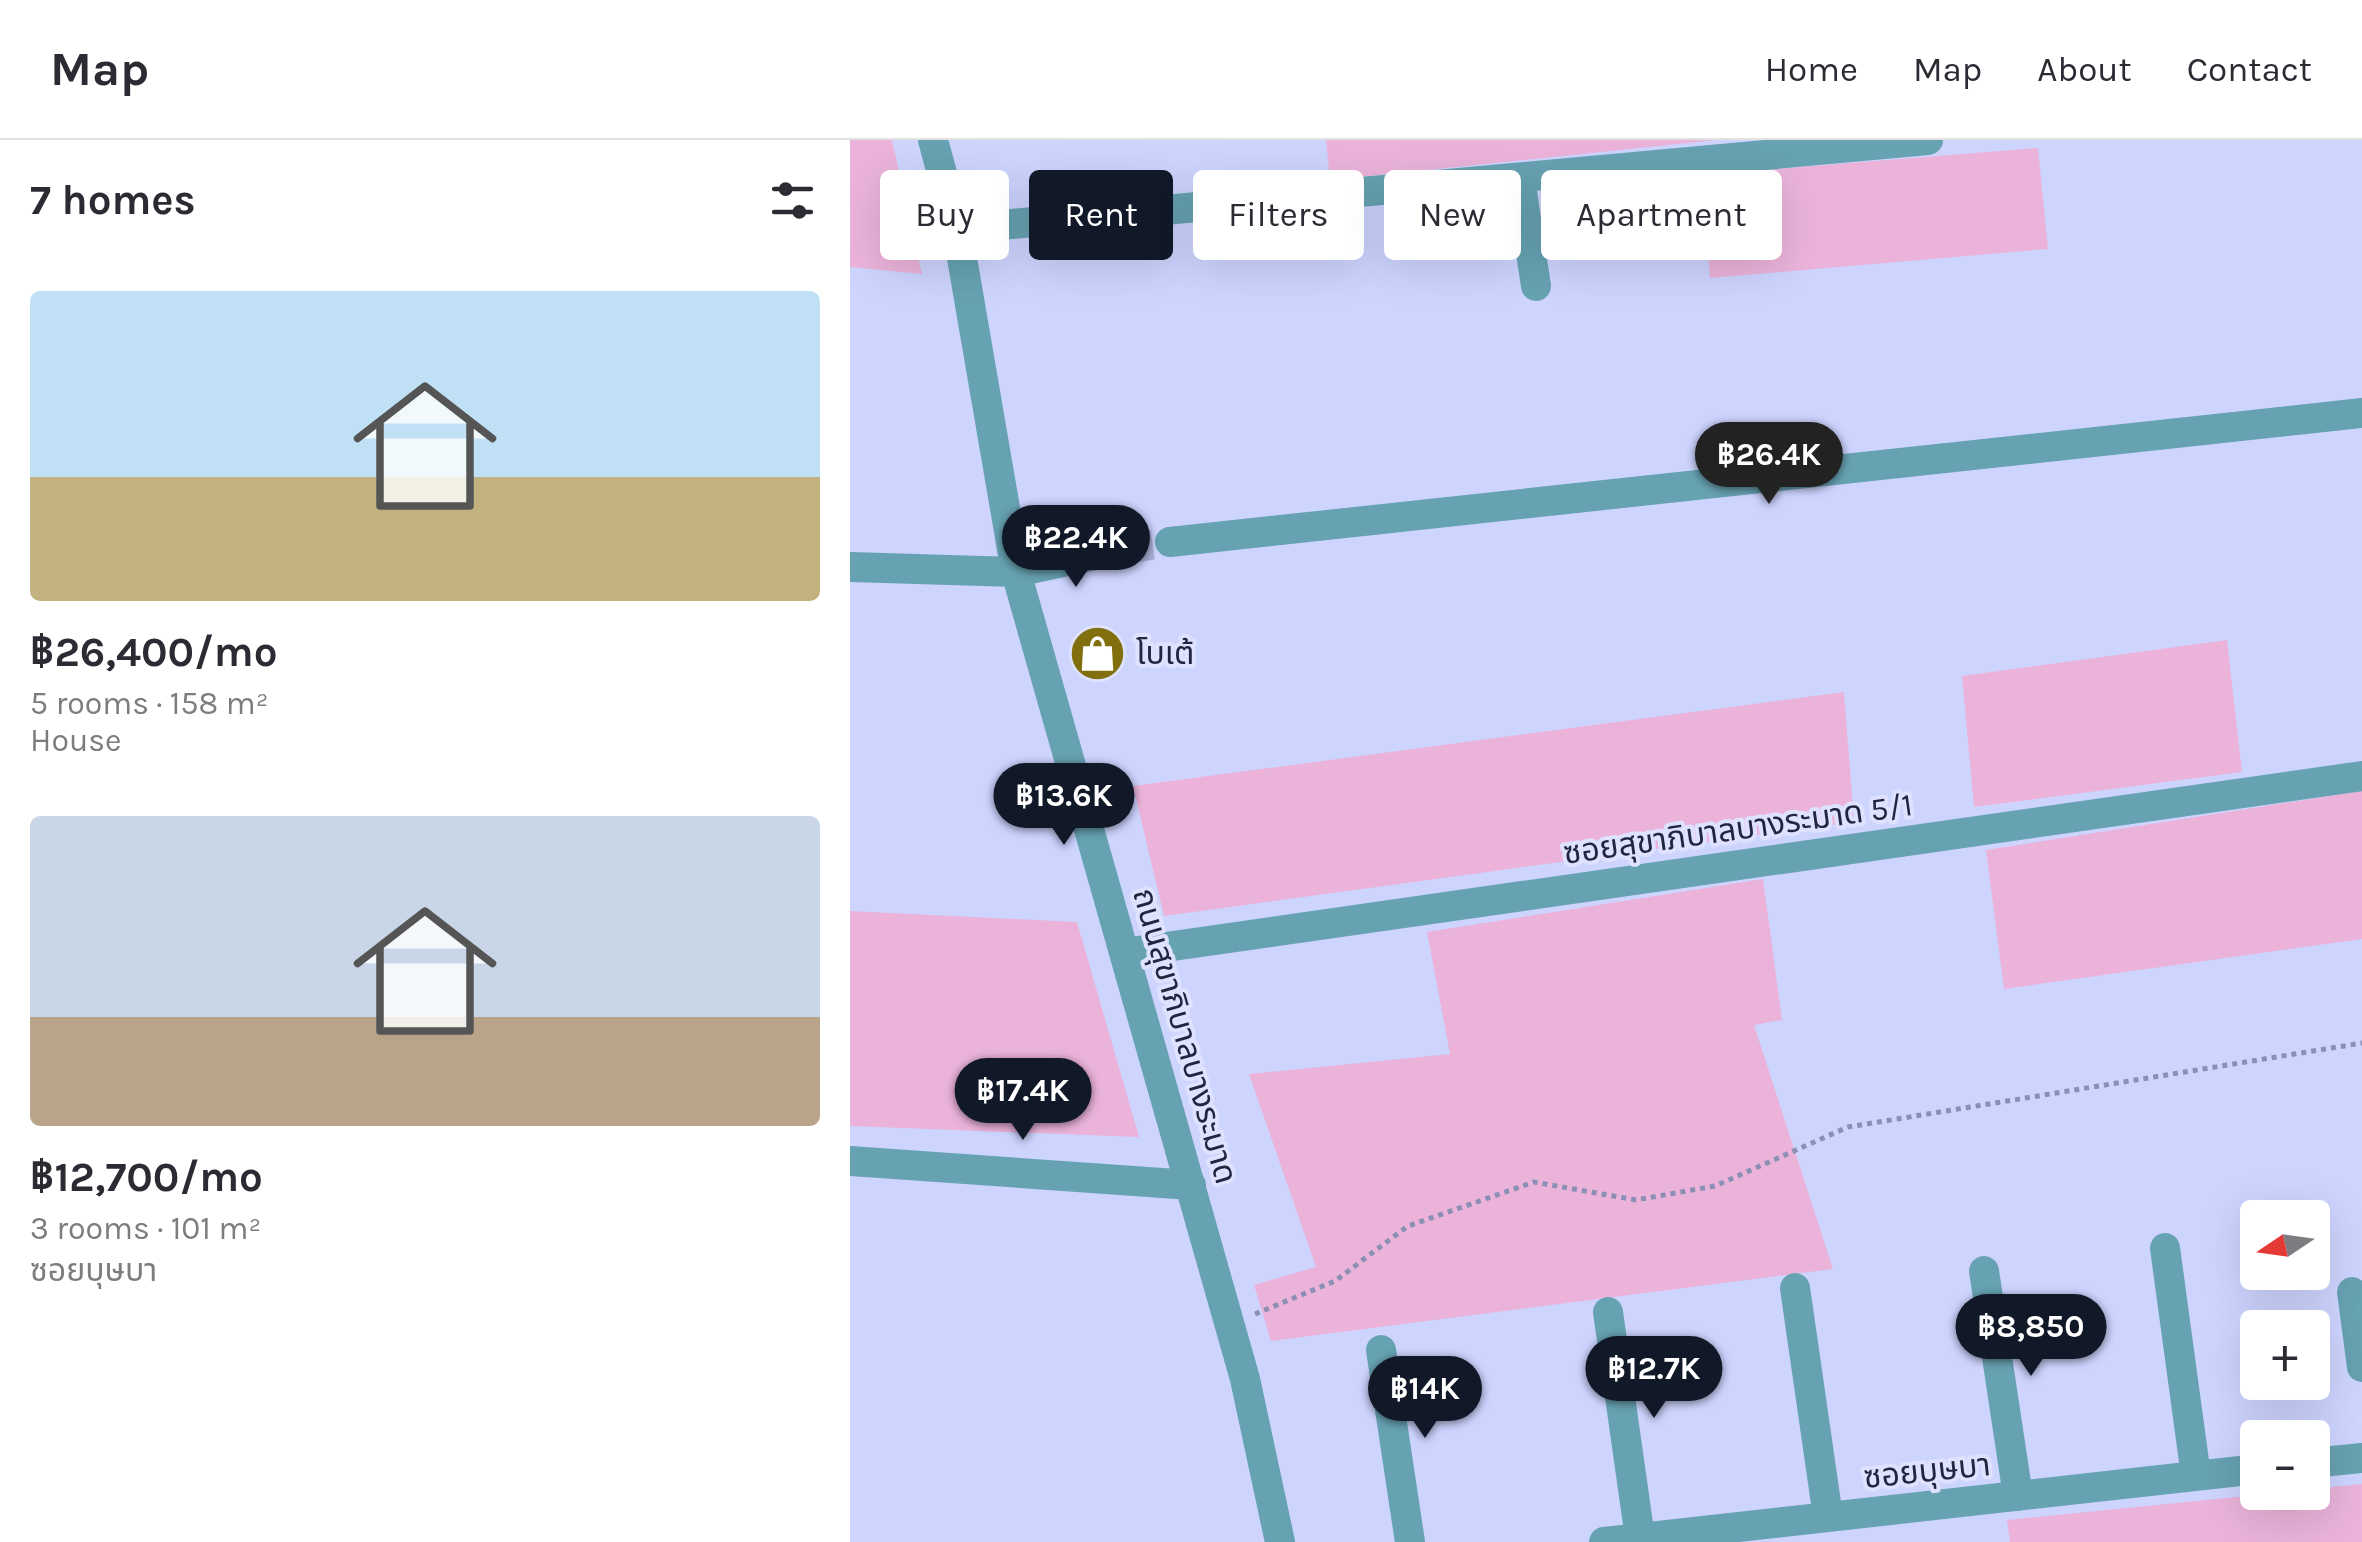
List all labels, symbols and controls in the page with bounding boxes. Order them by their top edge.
text: Map [50,41,149,97]
text: Home [1765,49,1858,90]
text: Map [1913,49,1982,90]
text: About [2037,49,2132,90]
text: Contact [2187,49,2312,90]
chip: Buy [880,170,1009,260]
chip: Rent [1029,170,1173,260]
chip: Filters [1193,170,1364,260]
chip: New [1384,170,1521,260]
chip: Apartment [1541,170,1782,260]
icon: filters [765,173,820,228]
text: 7 homes [30,175,196,225]
icon: home [335,356,515,536]
pin: ฿26.4K [1688,422,1850,507]
text: ฿26.4K [1717,436,1821,473]
pin: ฿22.4K [995,505,1157,590]
text: ฿22.4K [1024,519,1128,556]
shop icon: โบเต้ [1067,623,1127,683]
text: ฿26,400/mo [30,627,277,677]
place label: โบเต้ [1136,635,1194,672]
text: 5 rooms · 158 m² [30,685,269,722]
text: House [30,722,122,759]
pin: ฿13.6K [983,763,1145,848]
text: ฿13.6K [1015,777,1113,814]
street label: ซอยสุขาภิบาลบางระมาด 5/1 [1561,786,1915,872]
icon: home [335,881,515,1061]
street label: ถนนสุขาภิบาลบางระมาด [1125,884,1245,1188]
pin: ฿17.4K [942,1058,1104,1143]
text: ฿17.4K [977,1072,1069,1109]
text: ฿12,700/mo [30,1152,263,1202]
north arrow [2240,1200,2330,1290]
map controls [2240,1200,2330,1510]
text: 3 rooms · 101 m² [30,1210,261,1247]
text: ซอยบุษบา [30,1252,157,1289]
pin: ฿8,850 [1950,1294,2112,1379]
text: ฿8,850 [1978,1308,2084,1345]
button: + [2240,1310,2330,1400]
pin: ฿12.7K [1573,1336,1735,1421]
text: ฿12.7K [1607,1350,1701,1387]
pin: ฿14K [1366,1356,1484,1441]
text: ฿14K [1390,1370,1460,1407]
button: − [2240,1420,2330,1510]
street label: ซอยบุษบา [1862,1446,1992,1496]

